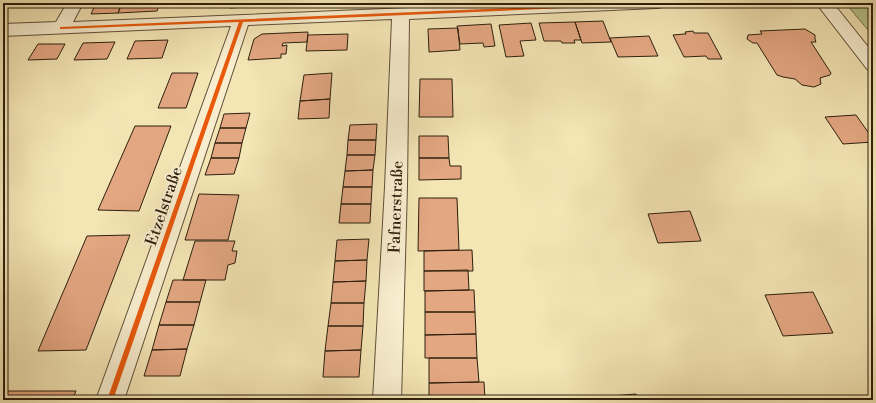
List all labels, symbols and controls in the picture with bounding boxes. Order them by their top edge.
street label: Fafnerstraße [384,160,408,254]
street label: Etzelstraße [141,164,187,248]

